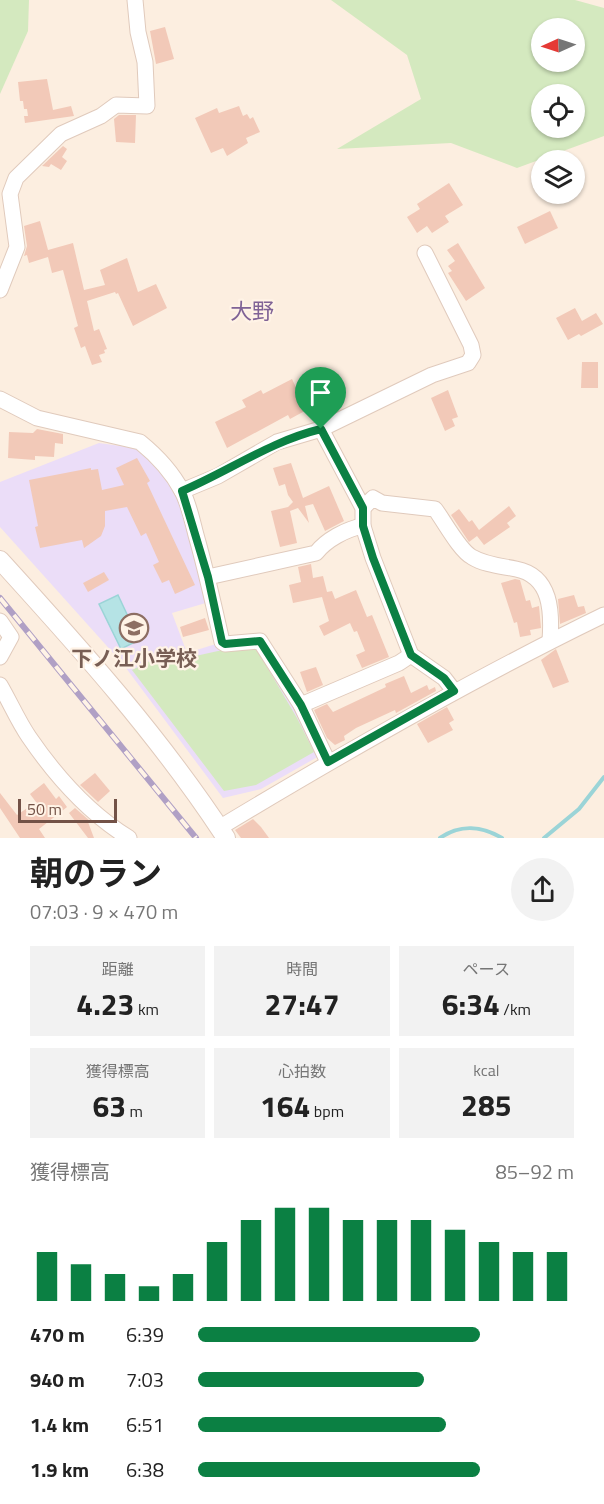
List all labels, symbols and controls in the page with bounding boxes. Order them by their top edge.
north arrow [531,18,585,72]
map controls [531,18,585,204]
button: locate [531,84,585,138]
button: layers [531,150,585,204]
district label: 大野 [230,294,274,328]
pin [295,367,346,429]
icon: arrive [304,376,337,409]
school or university icon: 下ノ江小学校 [118,612,150,644]
place label: 下ノ江小学校 [71,642,197,674]
scale bar [18,796,117,824]
text: 50 m [27,797,62,821]
text: 朝のラン [30,848,162,898]
button: share [511,858,574,921]
text: 07:03 · 9 × 470 m [30,896,178,927]
text: 距離 [102,957,134,981]
text: 時間 [286,957,318,981]
text: ペース [463,957,510,981]
text: 4.23 [76,981,134,1027]
text: 27:47 [265,981,339,1027]
text: 6:34 [442,981,500,1027]
text: km [134,997,159,1021]
text: /km [500,997,531,1021]
text: kcal [473,1058,499,1082]
text: 獲得標高 [86,1059,150,1083]
text: 心拍数 [278,1059,326,1083]
text: 285 [461,1082,512,1128]
text: 63 [92,1083,126,1129]
text: 164 [260,1083,310,1129]
text: m [126,1099,143,1123]
text: bpm [310,1099,344,1123]
text: 獲得標高 [30,1156,110,1187]
text: 85–92 m [495,1156,574,1187]
text: 470 m [30,1319,85,1350]
text: 6:39 [126,1319,164,1350]
text: 940 m [30,1364,85,1395]
text: 7:03 [126,1364,164,1395]
text: 1.4 km [30,1409,89,1440]
text: 6:51 [126,1409,164,1440]
text: 1.9 km [30,1454,89,1485]
text: 6:38 [126,1454,164,1485]

